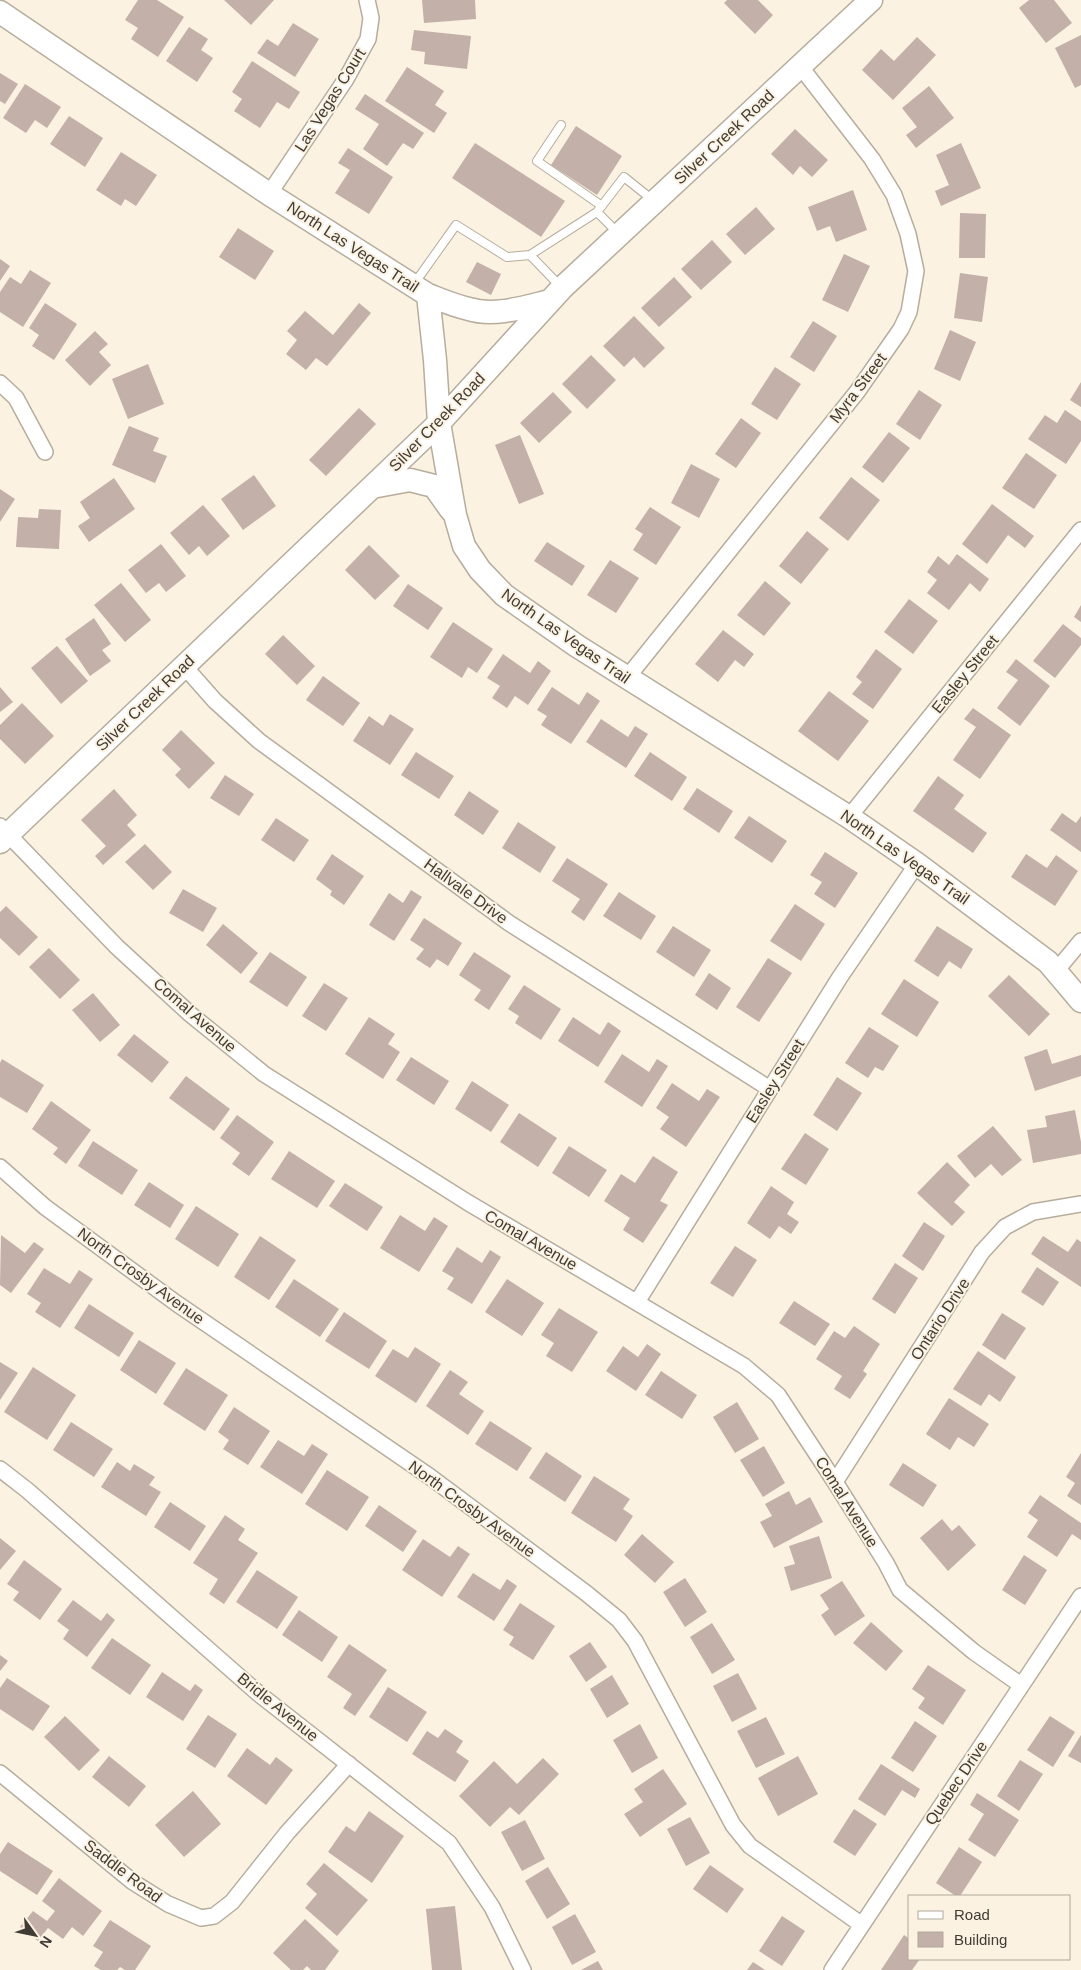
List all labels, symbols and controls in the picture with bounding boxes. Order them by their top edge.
street label: Las Vegas Court [291,45,369,155]
street label: Silver Creek Road [671,87,777,187]
street label: North Las Vegas Trail [284,198,422,296]
street label: Myra Street [826,349,890,426]
street label: Silver Creek Road [386,369,488,475]
street label: North Las Vegas Trail [498,585,634,687]
street label: Easley Street [928,631,1002,716]
street label: Silver Creek Road [92,652,198,754]
street label: North Las Vegas Trail [837,806,973,908]
street label: Hallvale Drive [421,855,511,927]
street label: Comal Avenue [150,975,240,1056]
street label: Easley Street [743,1036,808,1126]
street label: Comal Avenue [482,1207,580,1273]
street label: North Crosby Avenue [75,1225,207,1328]
street label: Ontario Drive [907,1275,973,1363]
street label: Comal Avenue [812,1453,882,1551]
street label: North Crosby Avenue [406,1458,538,1561]
street label: Bridle Avenue [234,1669,322,1745]
street label: Quebec Drive [922,1738,990,1828]
street label: Saddle Road [81,1836,165,1906]
legend [908,1895,1071,1960]
text: Road [954,1906,990,1923]
north arrow [10,1910,60,1960]
text: Building [954,1931,1007,1948]
text: N [36,1933,55,1951]

